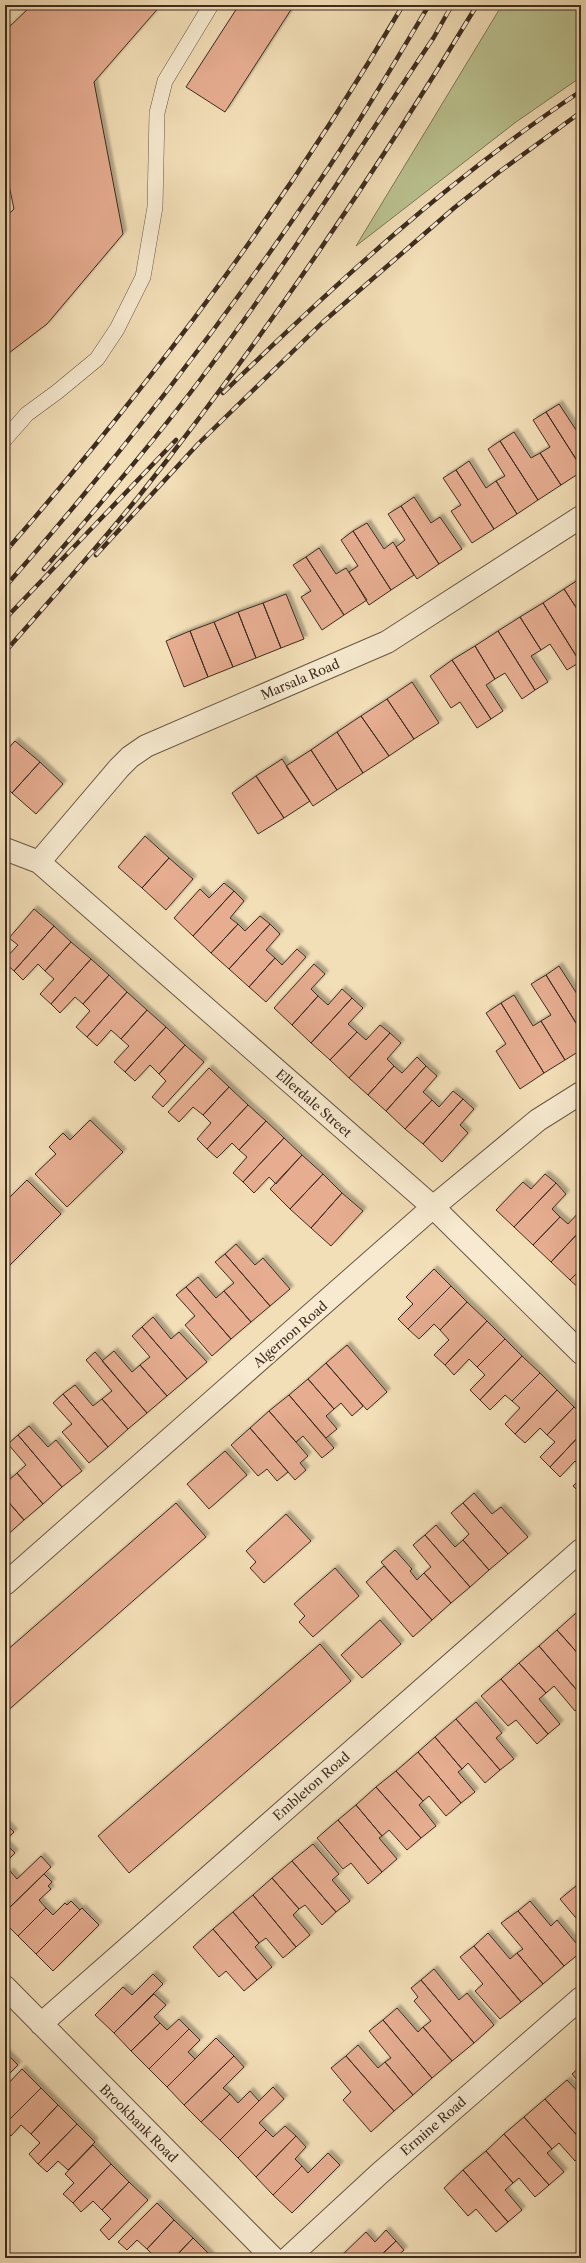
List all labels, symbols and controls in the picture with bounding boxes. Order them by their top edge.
street label: Marsala Road [258,655,342,703]
street label: Ellerdale Street [273,1066,356,1141]
street label: Algernon Road [249,1297,330,1371]
street label: Embleton Road [269,1748,353,1824]
street label: Brookbank Road [97,2081,181,2165]
street label: Ermine Road [397,2093,469,2159]

